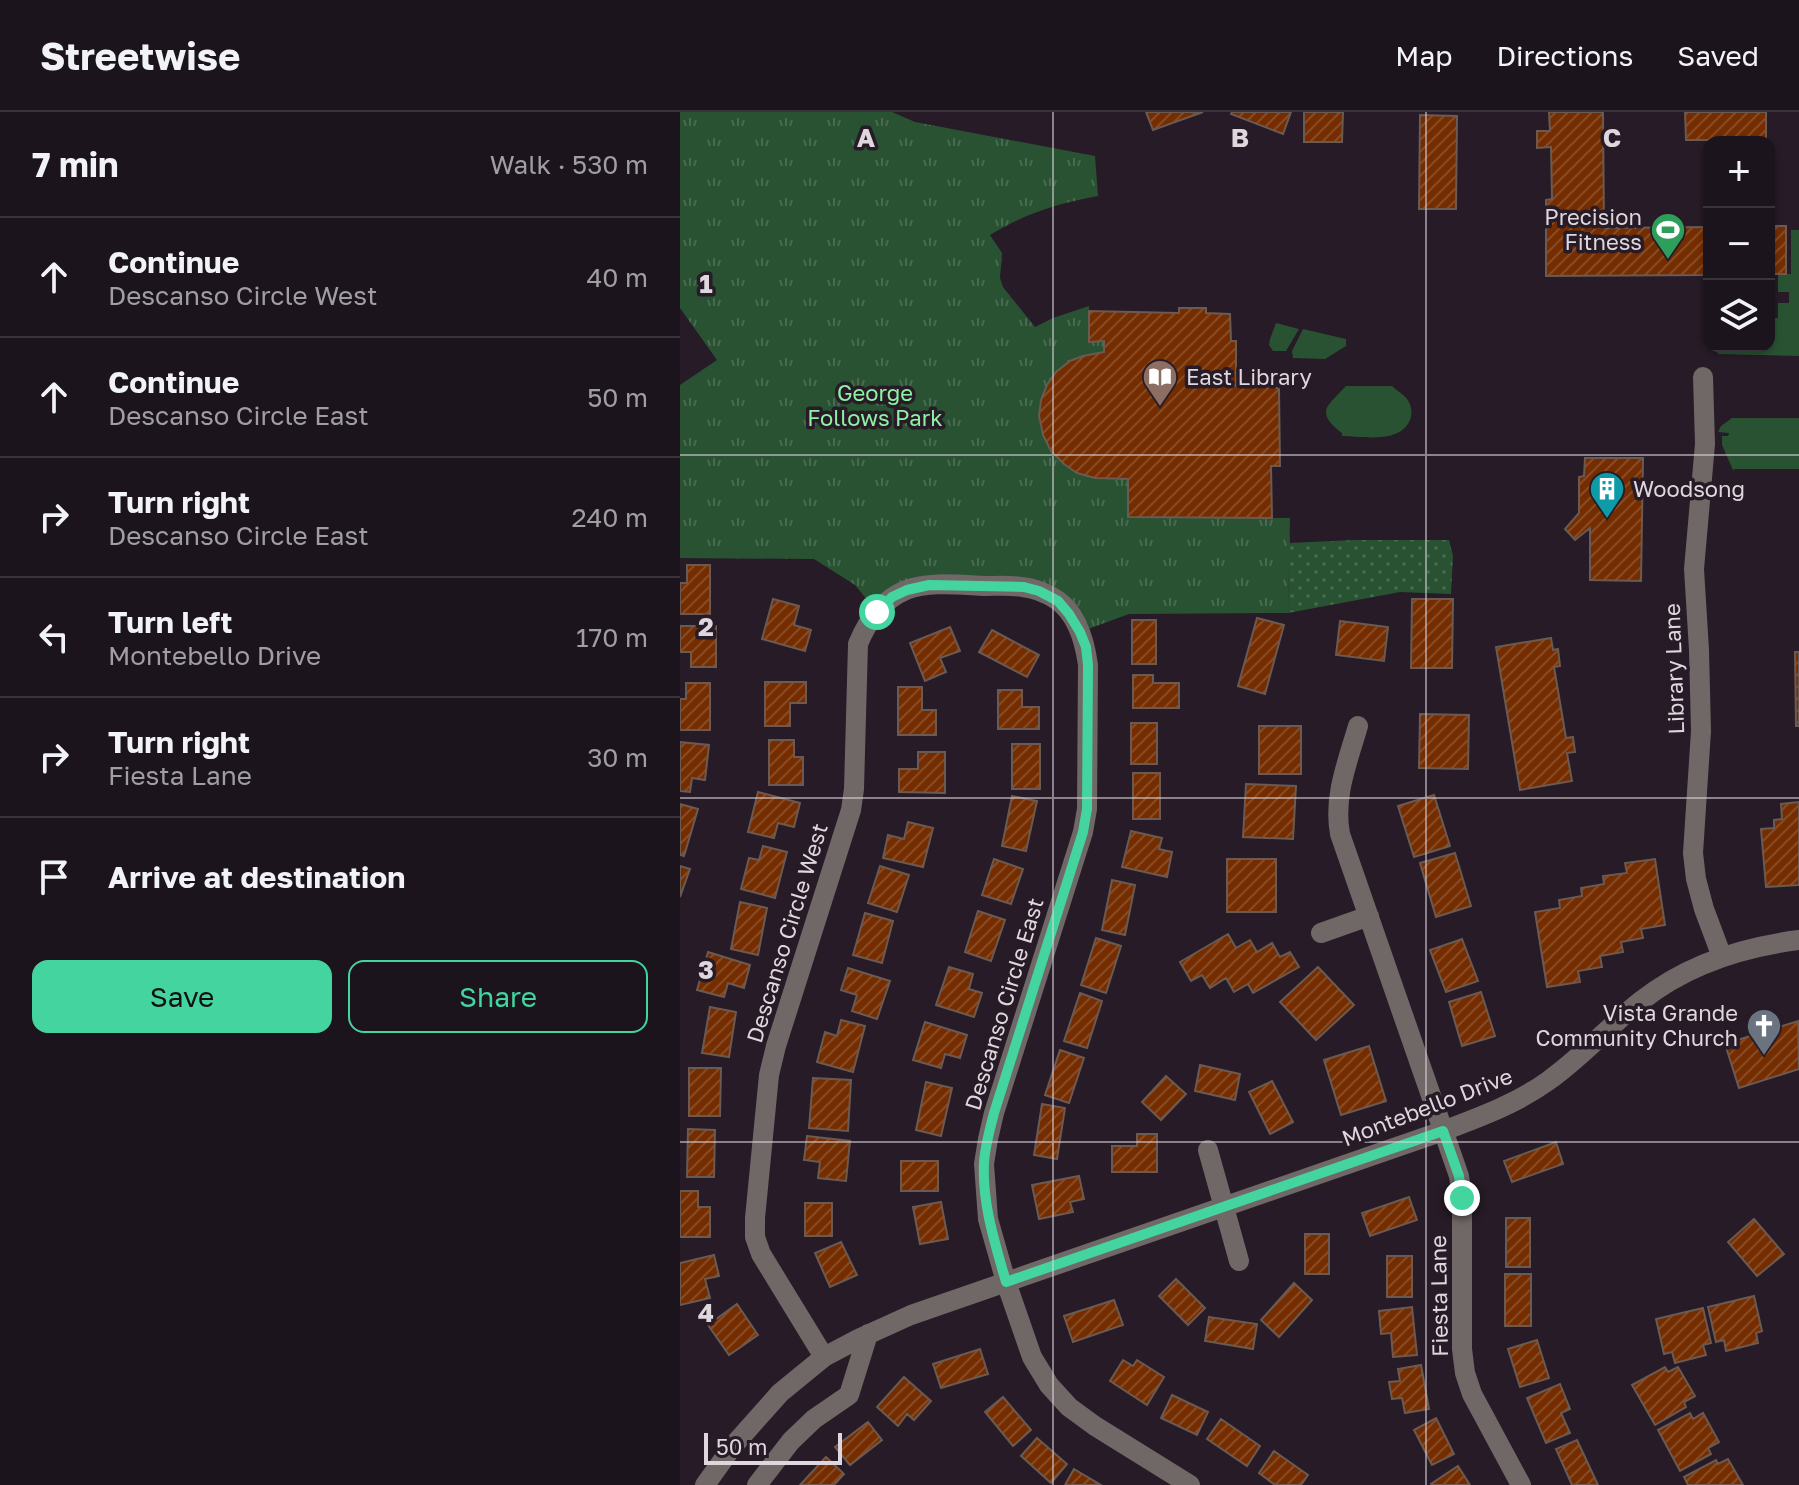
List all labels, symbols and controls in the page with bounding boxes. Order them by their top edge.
text: Streetwise [40,33,240,78]
text: Map [1395,39,1452,72]
text: Directions [1496,39,1633,72]
text: Saved [1677,39,1759,72]
text: A [857,122,876,153]
text: B [1231,122,1249,153]
text: C [1603,122,1621,153]
map controls [1703,136,1775,352]
button: + [1703,136,1775,208]
text: 7 min [32,144,119,184]
text: Walk · 530 m [490,149,648,180]
place label: Precision Fitness [1544,203,1642,255]
button: − [1703,208,1775,280]
sports icon: Precision Fitness [1649,211,1687,261]
text: Continue [108,244,239,280]
icon: ahead [32,255,76,299]
text: 40 m [587,262,648,293]
text: 1 [699,268,713,299]
text: Descanso Circle West [108,280,377,311]
button: layers [1703,280,1775,352]
library icon: East Library [1141,358,1179,408]
place label: East Library [1186,363,1312,390]
text: Continue [108,364,239,400]
icon: ahead [32,375,76,419]
park label: George Follows Park [807,379,943,431]
text: 50 m [587,382,648,413]
text: Descanso Circle East [108,400,369,431]
building icon: Woodsong [1588,470,1626,520]
place label: Woodsong [1633,475,1745,502]
text: Turn right [108,484,250,520]
icon: right [32,495,76,539]
text: 240 m [571,502,648,533]
text: Descanso Circle East [108,520,369,551]
route start [859,594,895,630]
street label: Library Lane [1658,603,1689,735]
text: Turn left [108,604,233,640]
text: 2 [698,611,714,642]
icon: left [32,615,76,659]
text: 170 m [576,622,648,653]
text: Montebello Drive [108,640,321,671]
text: Turn right [108,724,250,760]
icon: right [32,735,76,779]
text: 30 m [587,742,648,773]
text: Fiesta Lane [108,760,252,791]
street label: Descanso Circle West [740,820,833,1046]
icon: arrive [32,855,76,899]
text: Arrive at destination [108,859,405,895]
street label: Descanso Circle East [958,894,1049,1113]
text: 3 [698,954,714,985]
button: Save [32,960,332,1033]
button: Share [348,960,648,1033]
place label: Vista Grande Community Church [1535,999,1738,1051]
church icon: Vista Grande Community Church [1745,1007,1783,1057]
street label: Montebello Drive [1338,1062,1516,1151]
route end [1444,1180,1480,1216]
street label: Fiesta Lane [1424,1235,1453,1357]
text: 4 [698,1297,714,1328]
scale bar [704,1429,842,1465]
text: 50 m [716,1433,767,1460]

